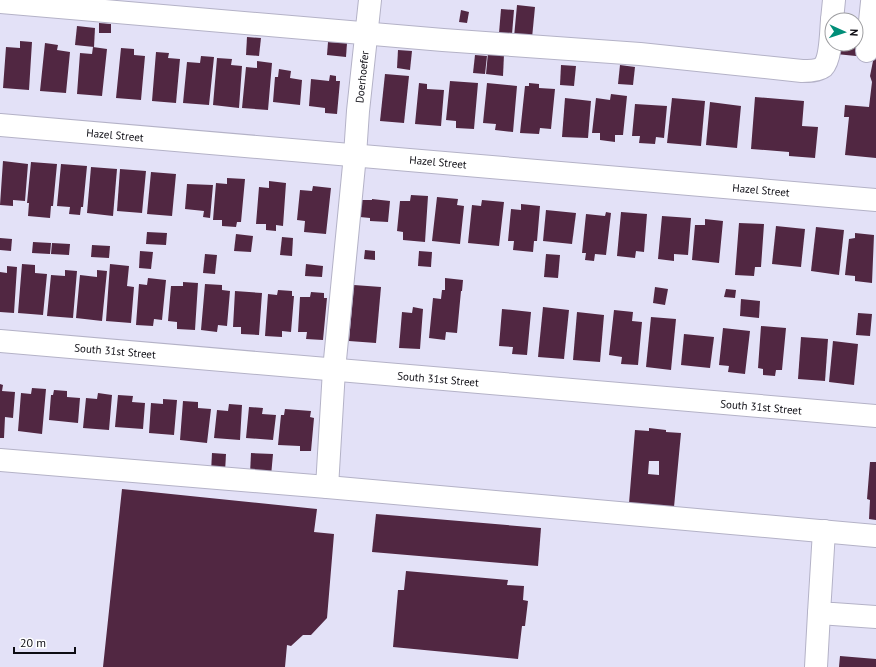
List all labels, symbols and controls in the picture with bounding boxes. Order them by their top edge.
north arrow [824,12,864,52]
text: N [847,29,861,37]
street label: Doerhoefer [352,50,372,104]
street label: Hazel Street [86,126,144,144]
street label: Hazel Street [409,153,467,171]
street label: Hazel Street [732,181,790,199]
street label: South 31st Street [74,340,157,362]
street label: South 31st Street [397,368,480,390]
street label: South 31st Street [720,396,803,418]
scale bar [14,629,75,655]
text: 20 m [20,635,46,650]

